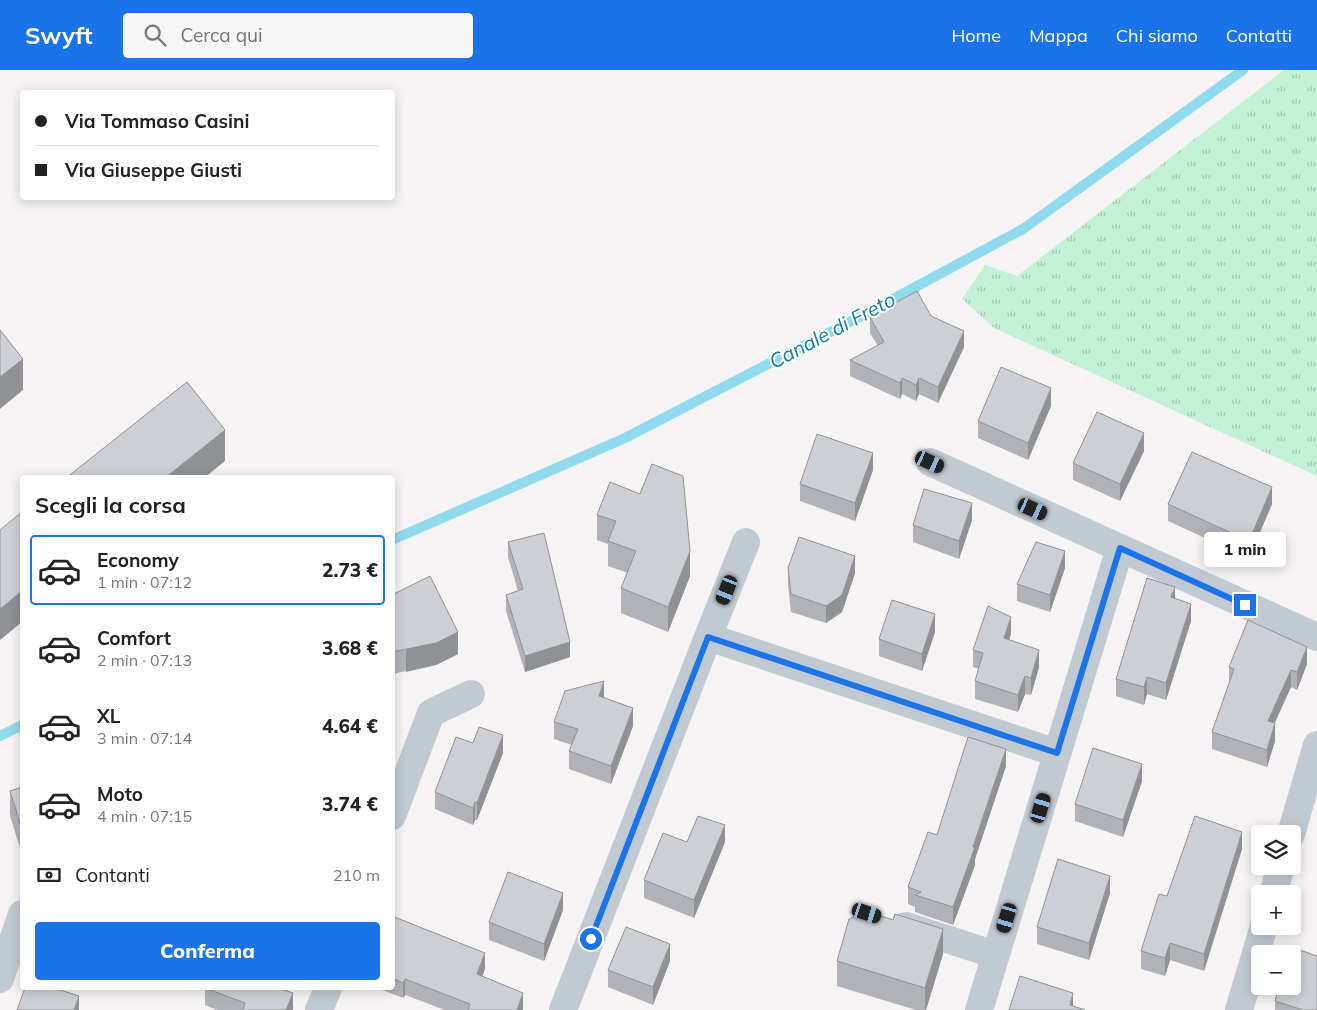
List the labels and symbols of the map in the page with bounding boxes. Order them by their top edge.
water label: Canale di Freto [765,286,899,374]
car [913,449,946,475]
car [1016,496,1049,522]
callout: 1 min [1204,532,1286,568]
car [714,573,739,607]
route end [1234,594,1256,616]
car [1029,791,1052,825]
car [850,901,883,925]
car [995,901,1018,935]
route start [580,928,602,950]

